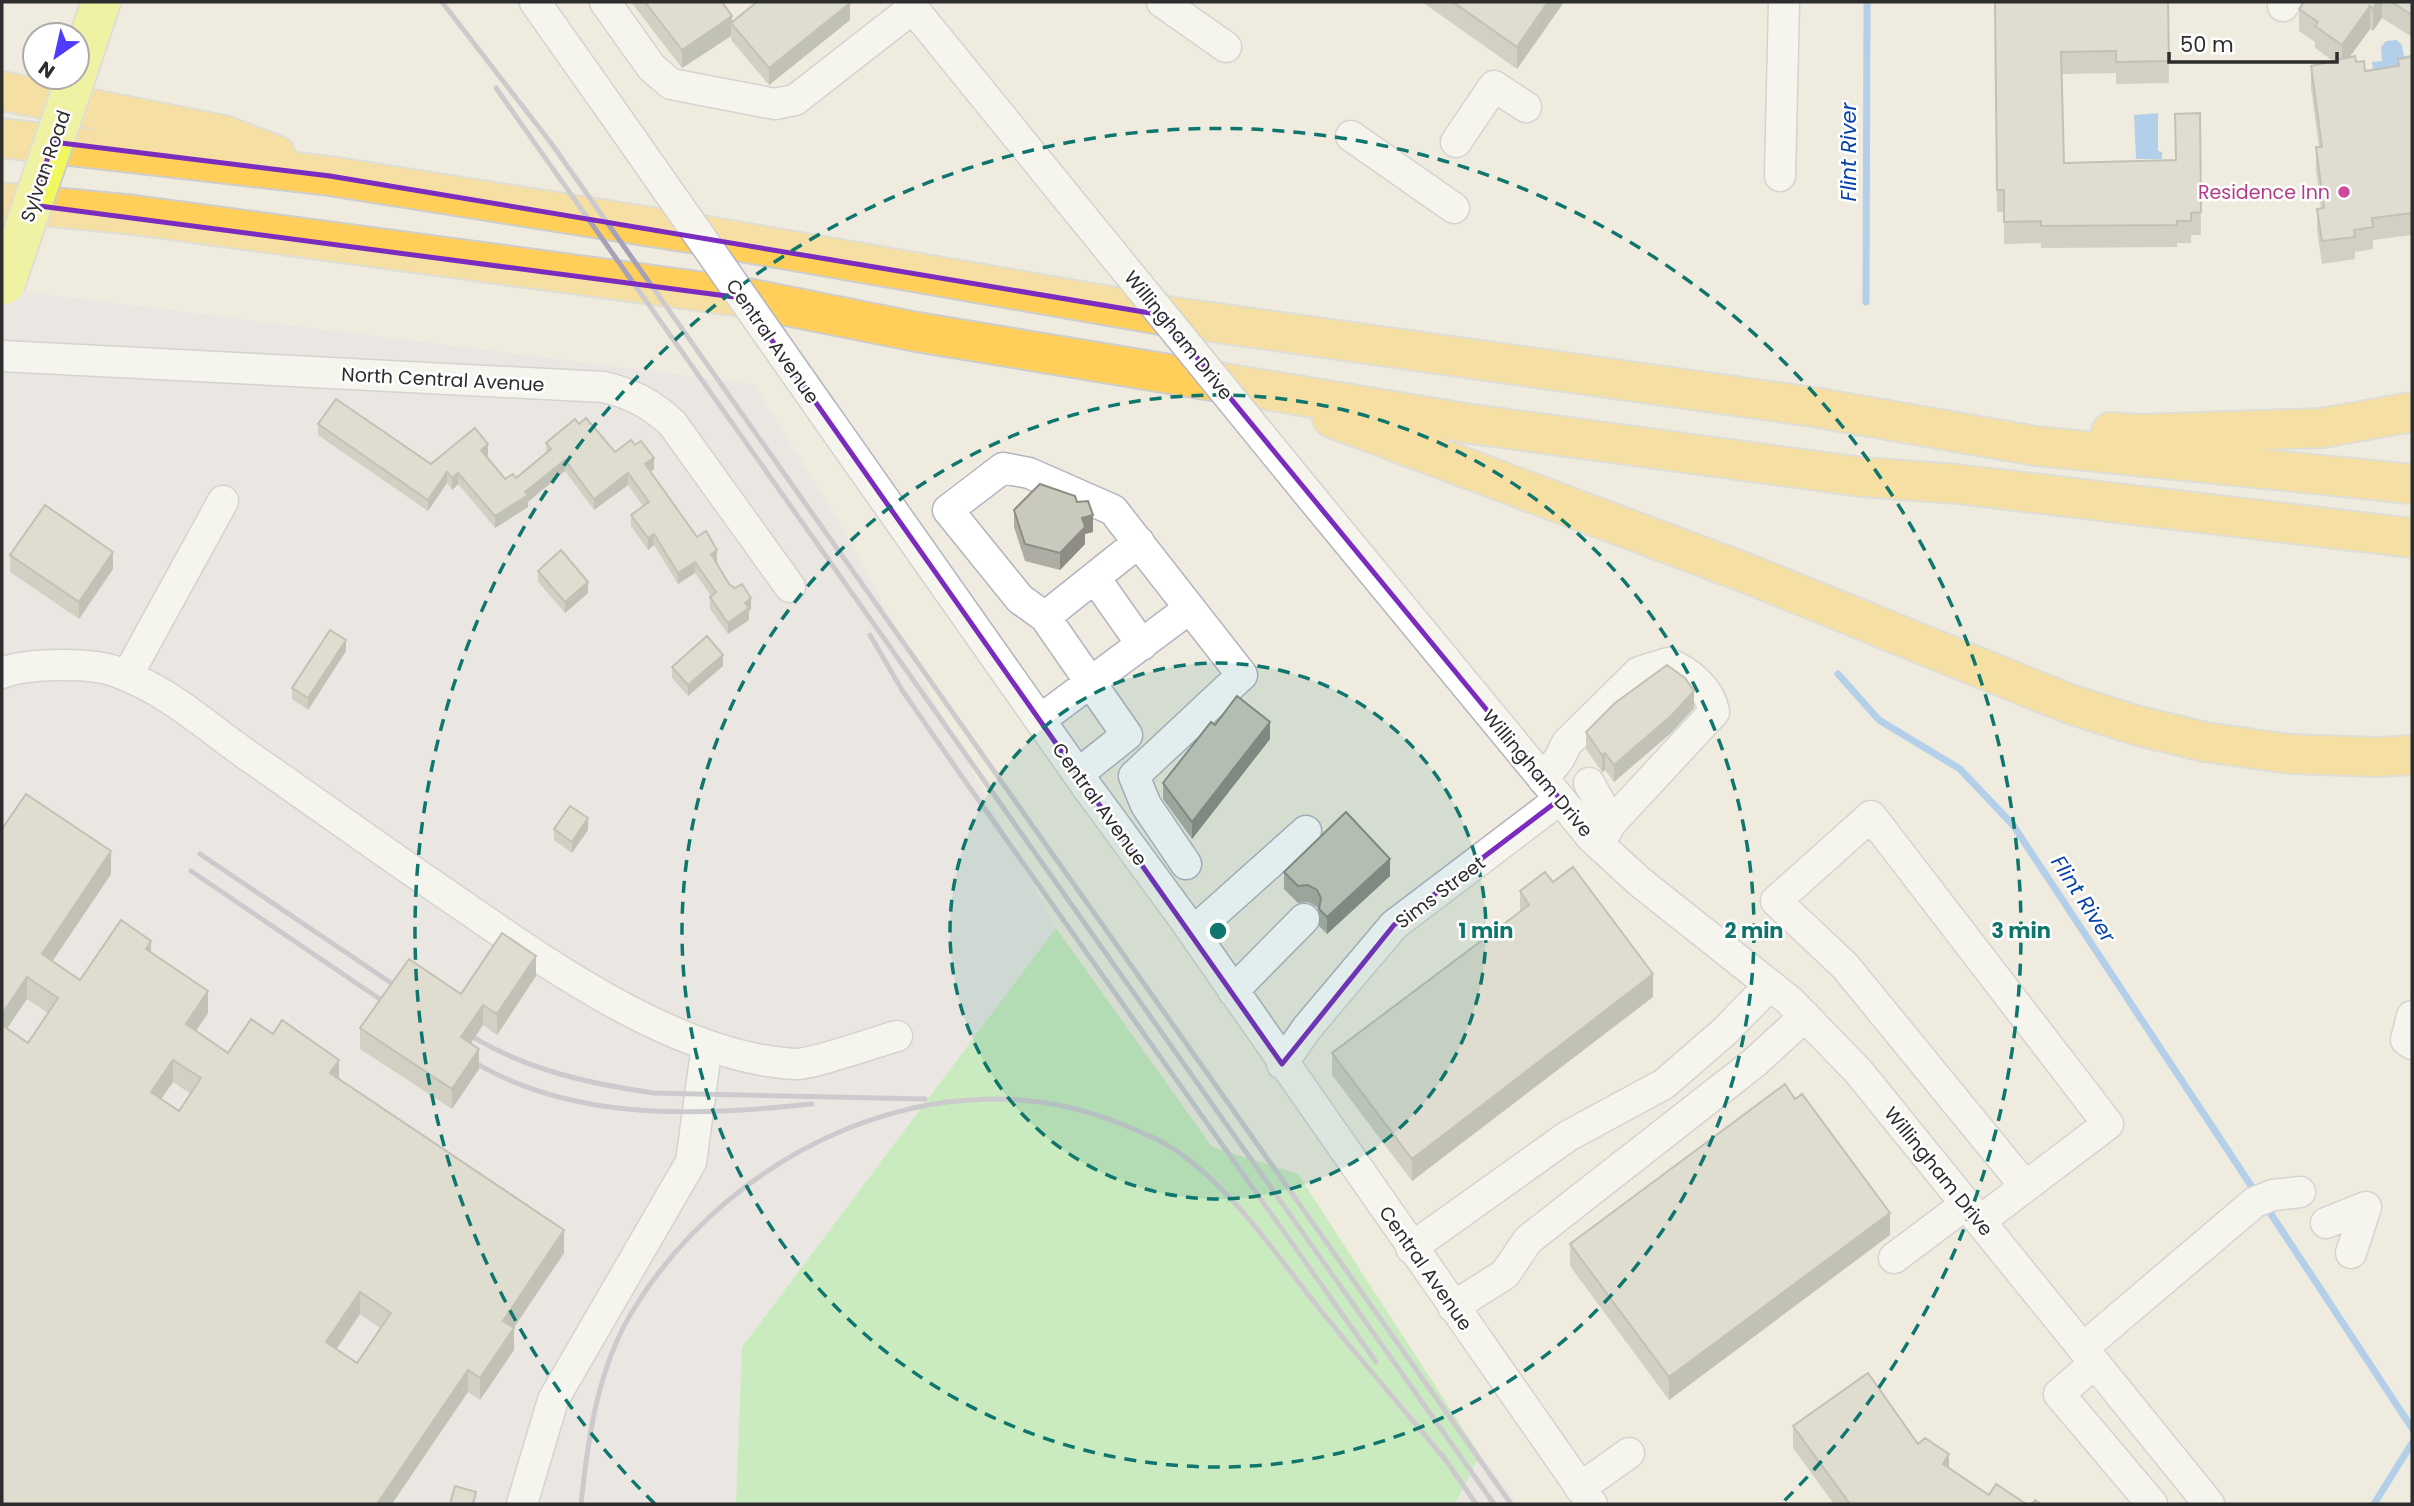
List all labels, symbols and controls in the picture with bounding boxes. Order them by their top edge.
north arrow [21,21,91,91]
scale bar [2169,21,2337,65]
text: 50 m [2180,30,2234,59]
text: N [33,54,60,85]
water label: Flint River [1834,101,1863,201]
street label: Sylvan Road [14,107,77,226]
place label: Residence Inn [2198,179,2330,206]
marker: Residence Inn [2336,184,2352,200]
street label: Willingham Drive [1118,265,1239,406]
street label: Central Avenue [719,274,826,409]
street label: North Central Avenue [341,361,545,398]
street label: Willingham Drive [1476,704,1599,843]
street label: Central Avenue [1046,737,1154,872]
water label: Flint River [2044,849,2123,949]
street label: Sims Street [1390,850,1491,935]
text: 1 min [1459,916,1513,945]
text: 2 min [1724,916,1784,945]
text: 3 min [1991,916,2051,945]
centre of rings [1206,919,1230,943]
street label: Willingham Drive [1878,1101,1999,1242]
street label: Central Avenue [1372,1201,1479,1336]

